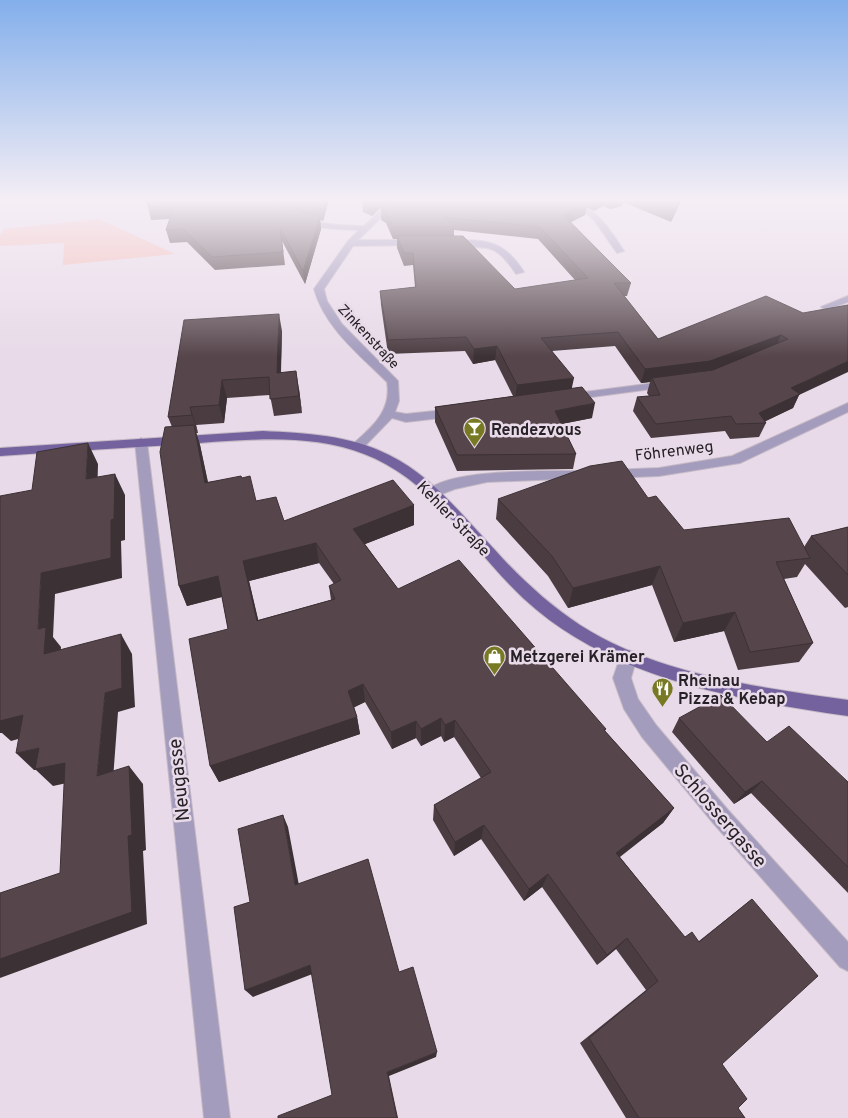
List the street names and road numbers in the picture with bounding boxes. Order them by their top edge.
street label: Zinkenstraße [334,301,402,373]
street label: Föhrenweg [634,437,715,467]
street label: Kehler Straße [412,477,494,561]
street label: Neugasse [164,737,196,822]
street label: Schlossergasse [668,759,771,873]

